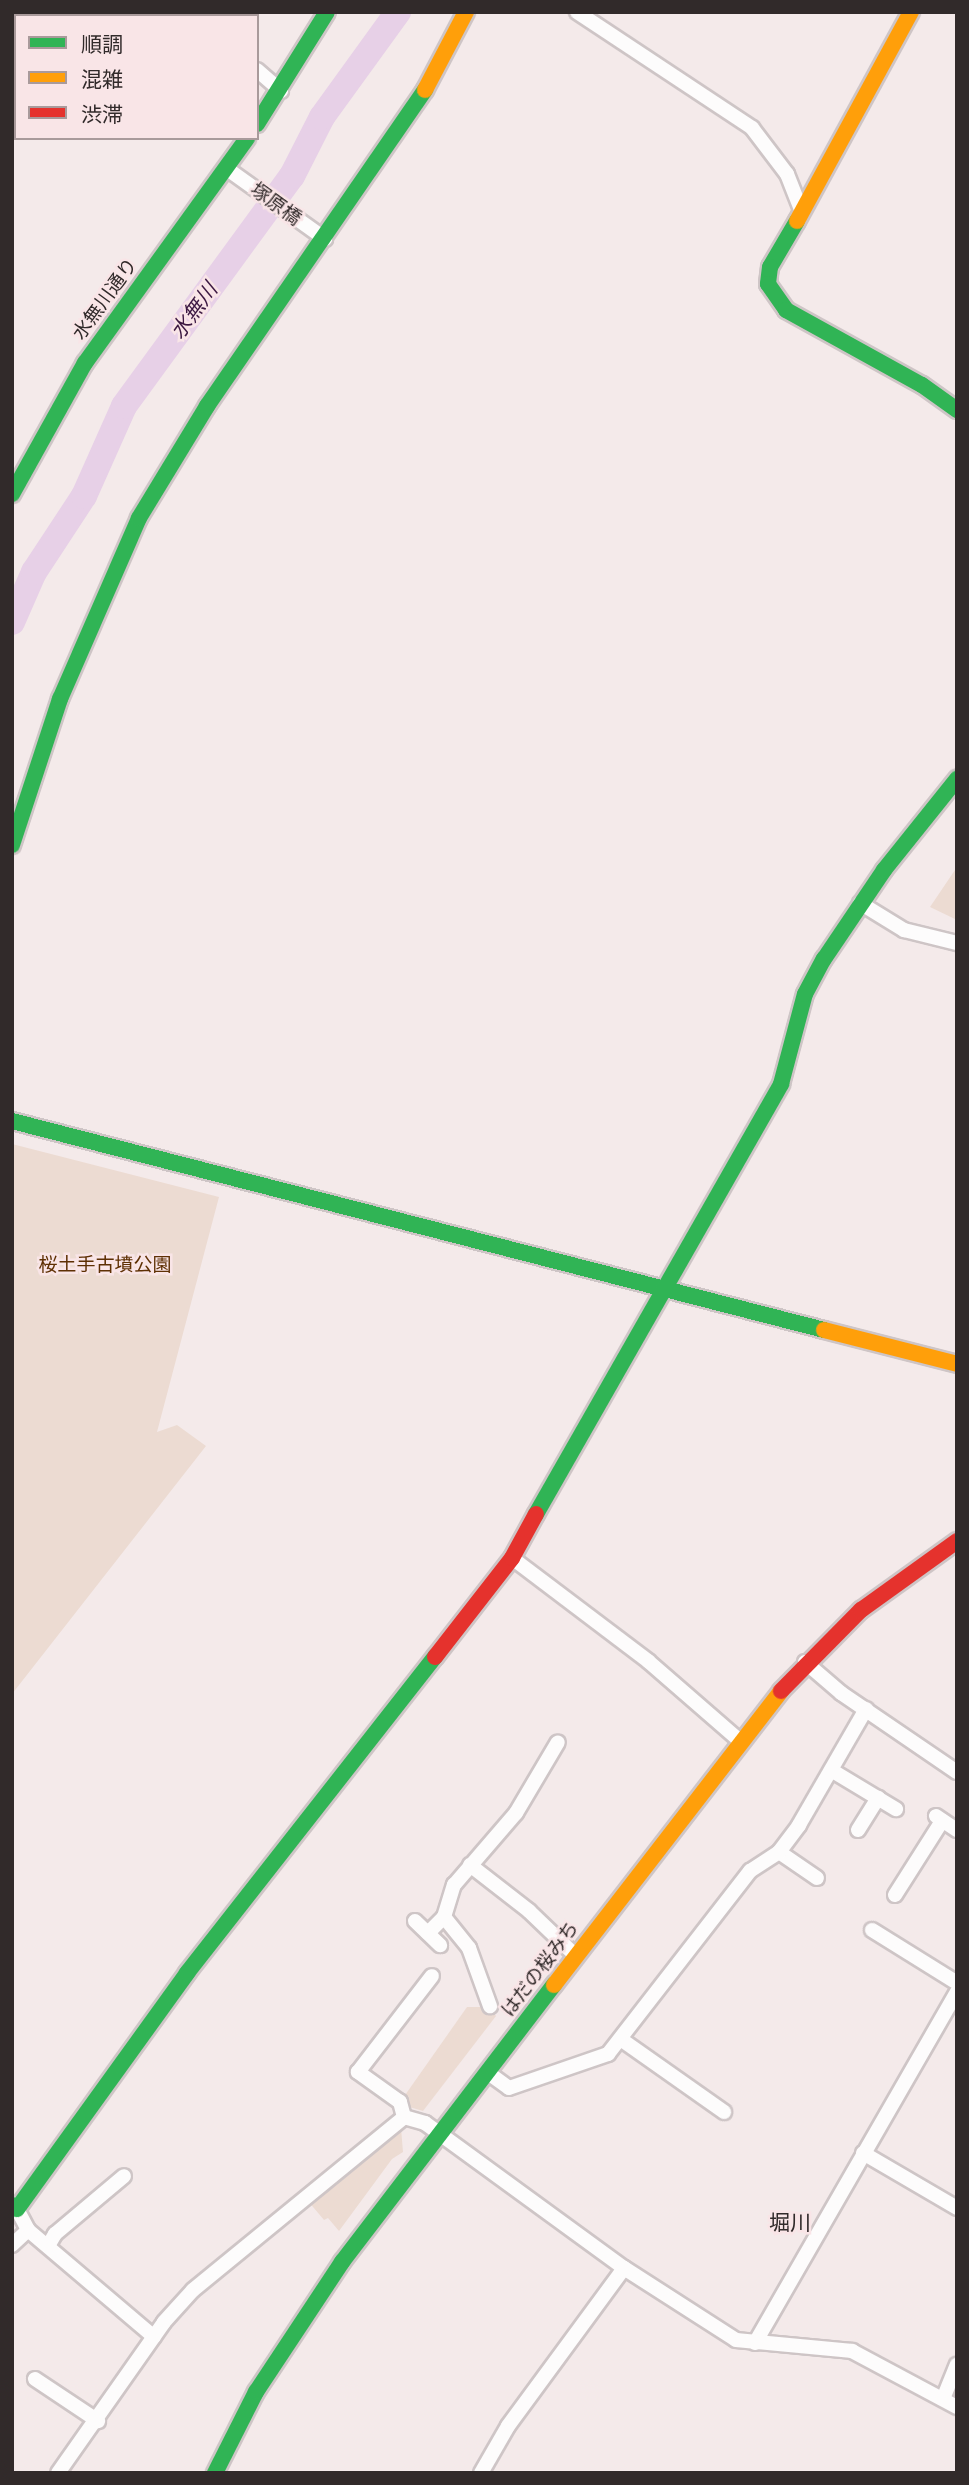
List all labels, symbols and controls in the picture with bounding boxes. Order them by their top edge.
legend [14,14,259,140]
text: 順調 [81,31,123,58]
text: 混雑 [81,66,123,93]
text: 渋滞 [81,101,123,128]
street label: 塚原橋 [246,178,306,230]
street label: 水無川通り [68,254,142,344]
water label: 水無川 [165,278,223,344]
park label: 桜土手古墳公園 [39,1254,171,1276]
street label: はだの桜みち [497,1917,583,2021]
district label: 堀川 [769,2210,811,2236]

